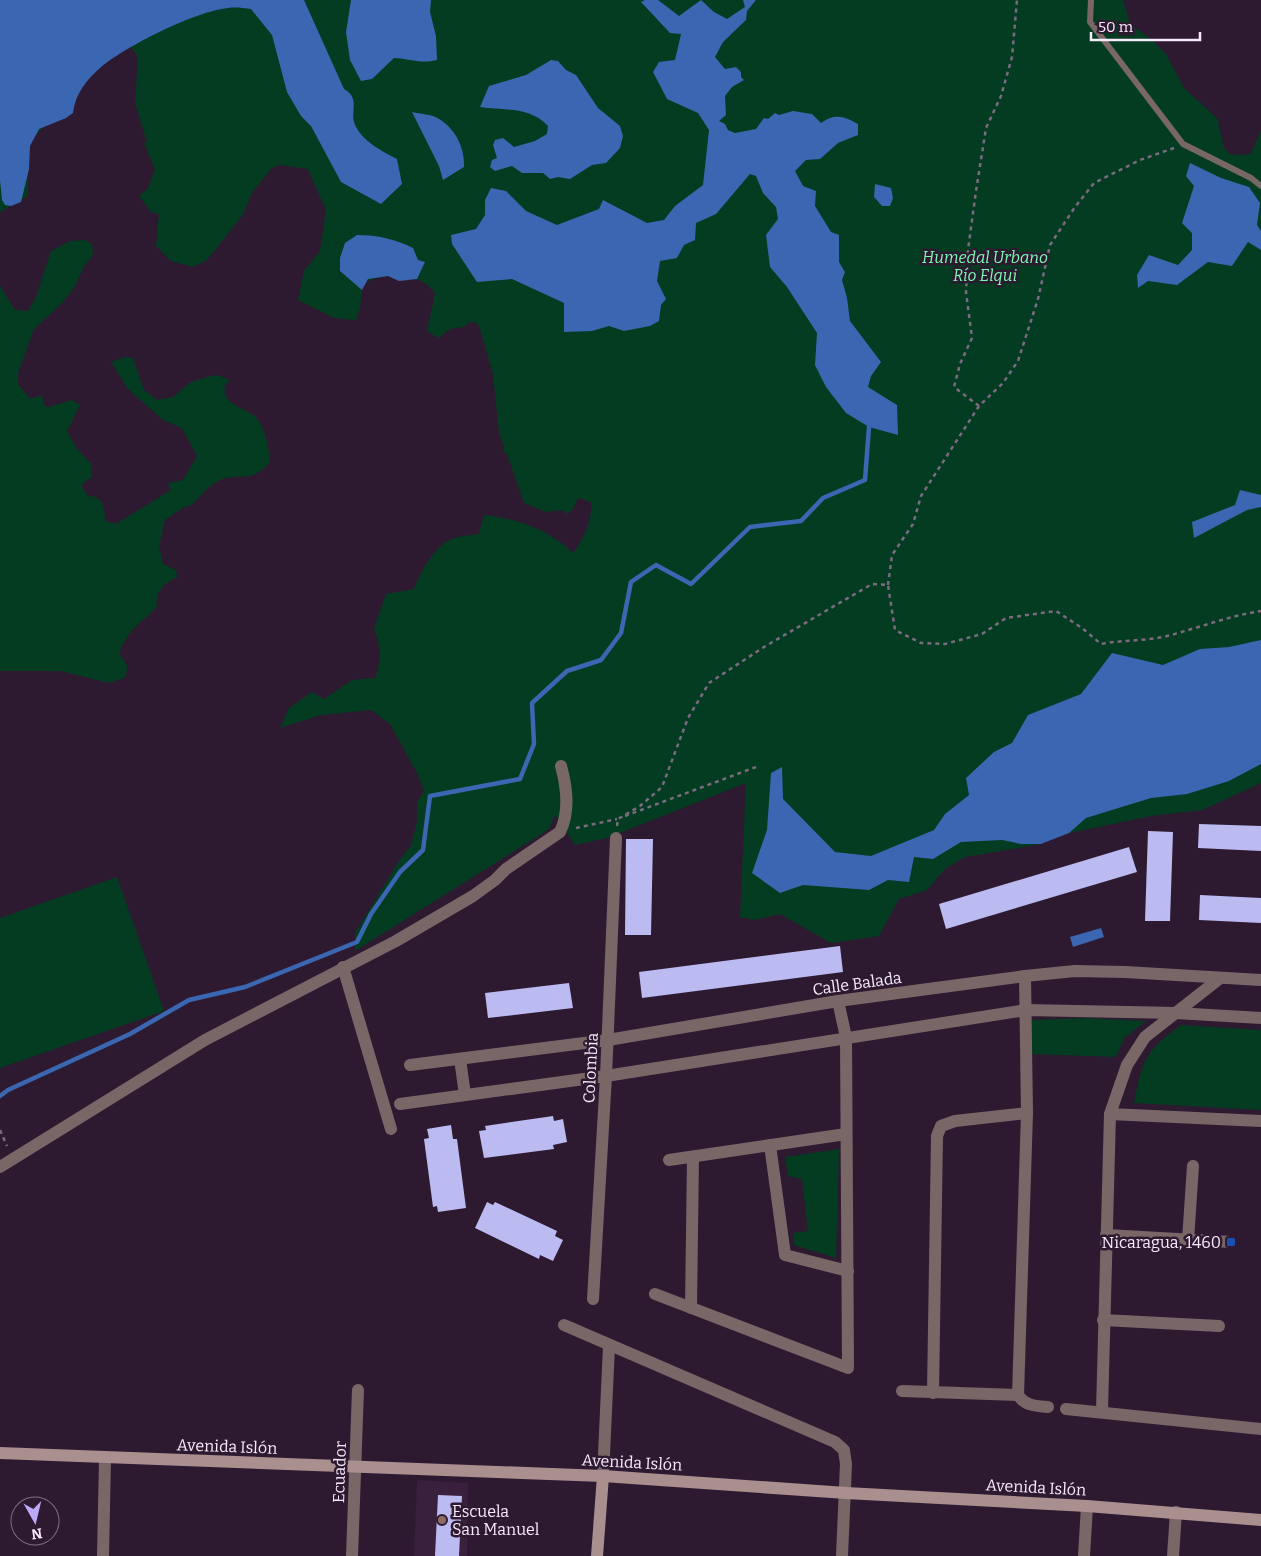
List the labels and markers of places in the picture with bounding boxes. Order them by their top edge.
place label: Nicaragua, 1460 [1102,1233,1221,1252]
marker: Nicaragua, 1460 [1225,1236,1237,1248]
place label: Escuela San Manuel [452,1502,540,1539]
marker: Escuela San Manuel [436,1514,448,1526]

